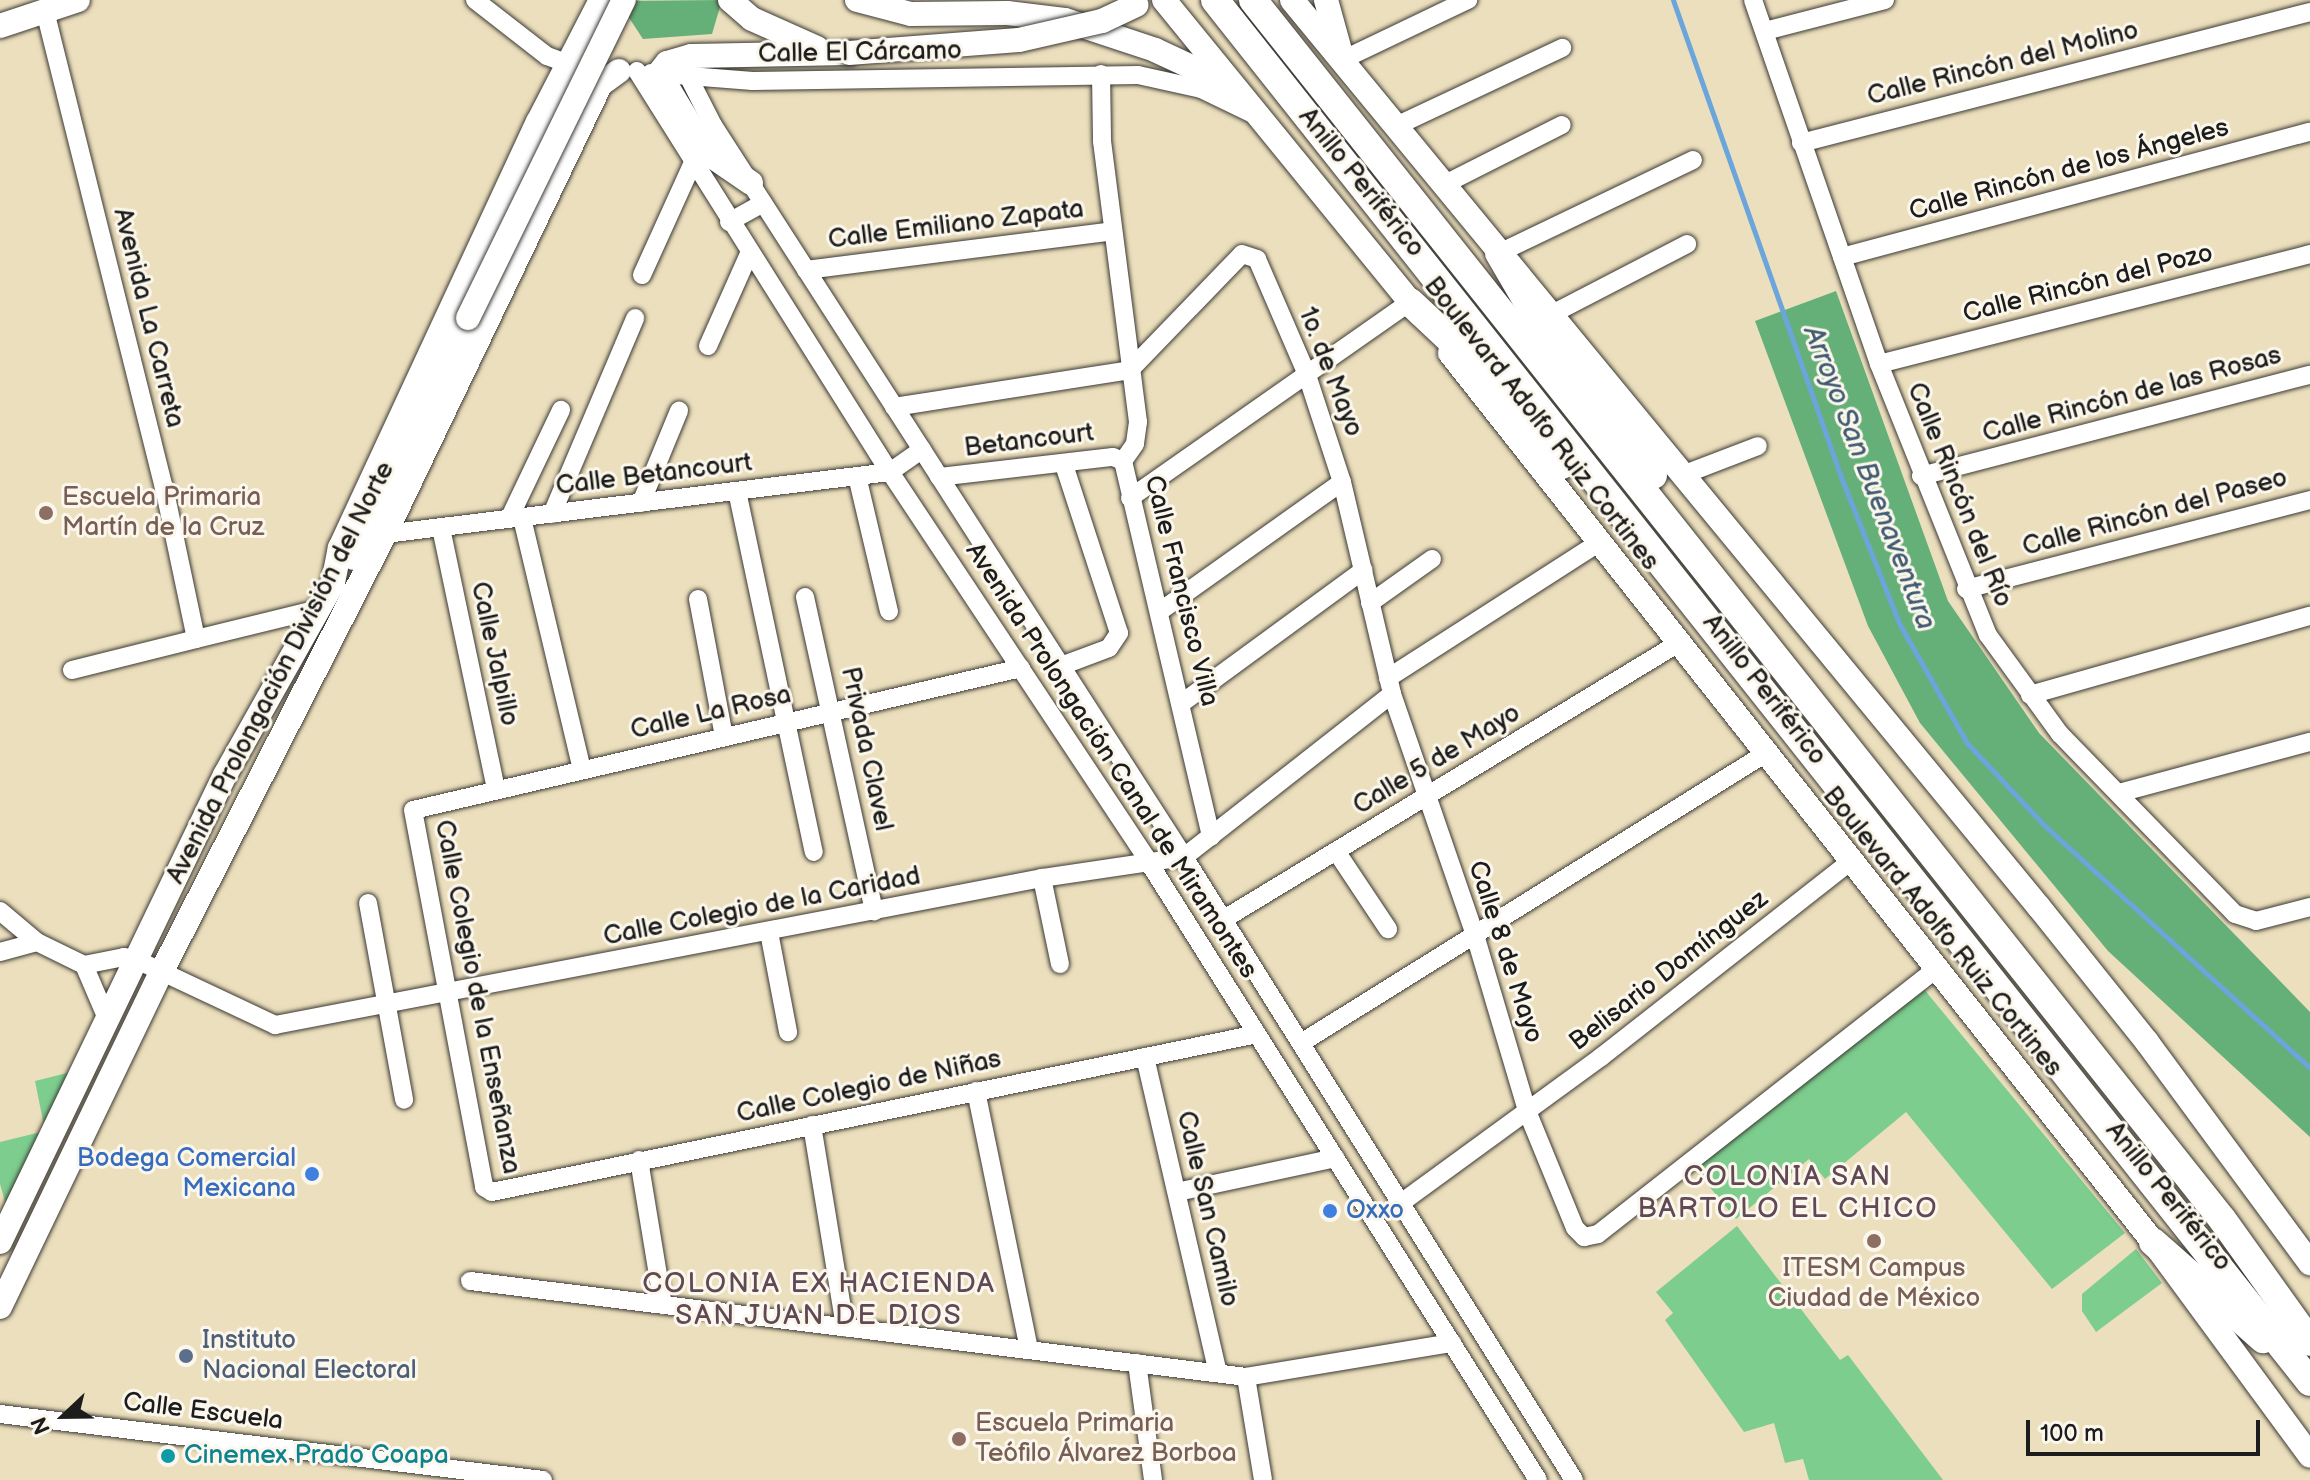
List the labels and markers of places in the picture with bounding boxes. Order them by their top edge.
place label: Escuela Primaria Martín de la Cruz [62,482,264,544]
marker: Escuela Primaria Martín de la Cruz [37,504,55,522]
place label: Bodega Comercial Mexicana [77,1143,296,1204]
marker: Bodega Comercial Mexicana [303,1165,321,1183]
place label: Oxxo [1346,1195,1404,1227]
marker: Oxxo [1321,1202,1339,1220]
marker: ITESM Campus Ciudad de México [1865,1232,1883,1250]
place label: ITESM Campus Ciudad de México [1768,1253,1980,1314]
place label: Instituto Nacional Electoral [202,1325,416,1386]
marker: Instituto Nacional Electoral [177,1347,195,1365]
place label: Escuela Primaria Teófilo Álvarez Borboa [975,1408,1237,1470]
marker: Escuela Primaria Teófilo Álvarez Borboa [950,1430,968,1448]
place label: Cinemex Prado Coapa [184,1440,449,1472]
marker: Cinemex Prado Coapa [159,1447,177,1465]

